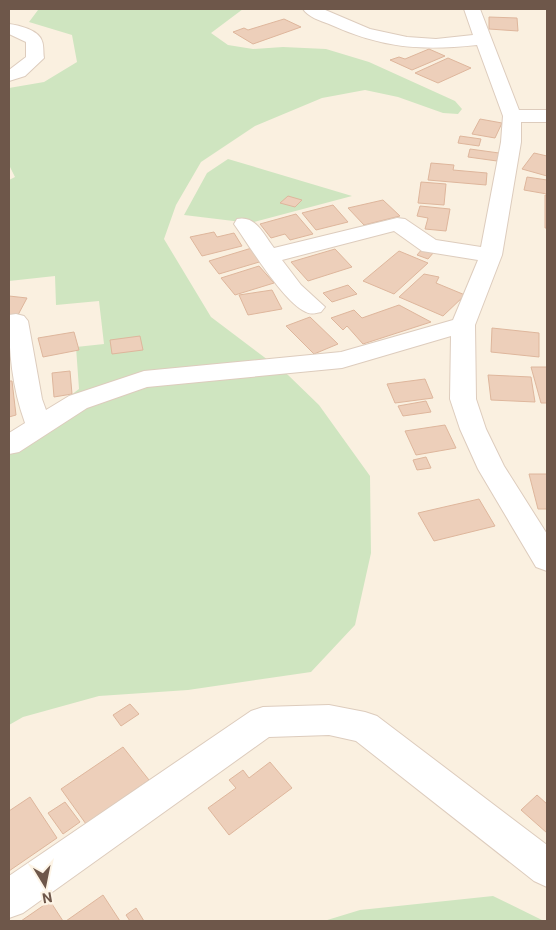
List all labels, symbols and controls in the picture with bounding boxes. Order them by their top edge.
north arrow [20,860,70,910]
text: N [41,889,54,907]

